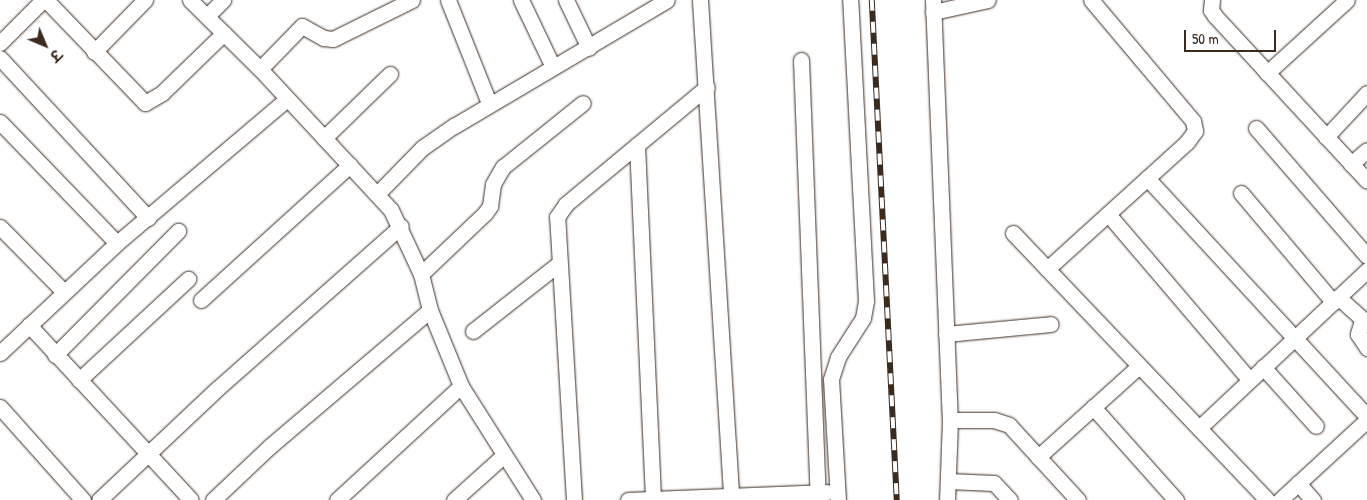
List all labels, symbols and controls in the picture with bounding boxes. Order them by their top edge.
north arrow [20,20,70,70]
scale bar [1187,20,1280,52]
text: 50 m [1192,28,1219,49]
text: उ [46,46,66,66]

